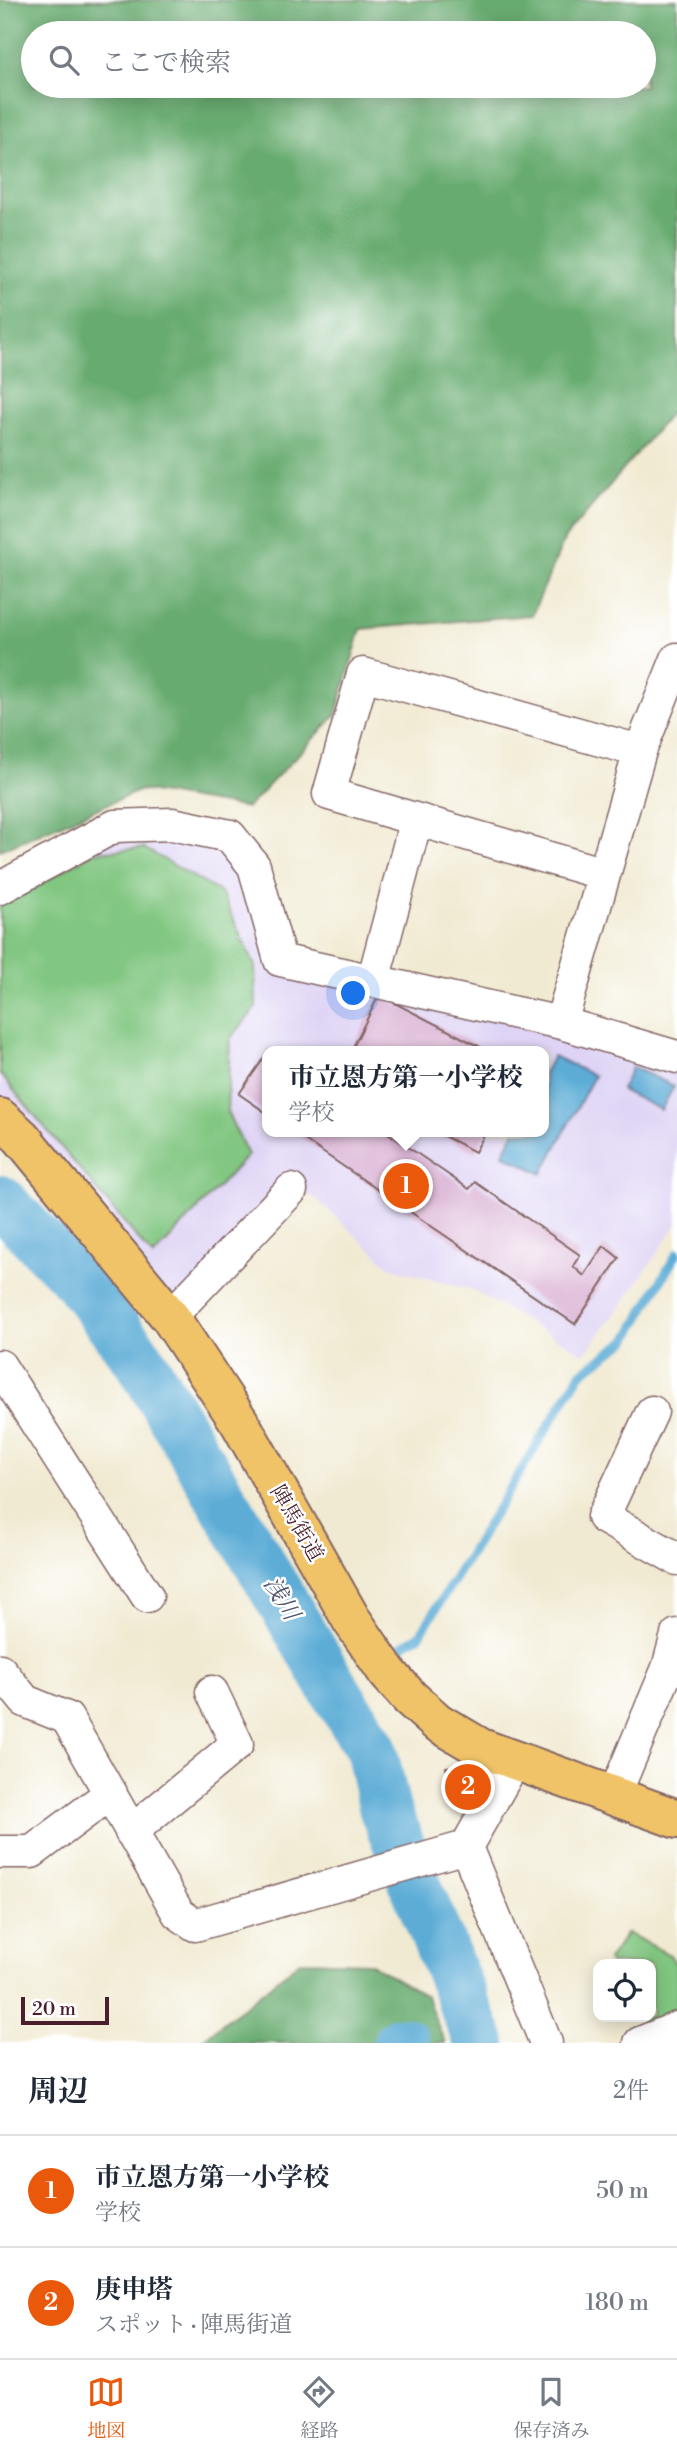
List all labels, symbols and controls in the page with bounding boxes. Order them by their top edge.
search box [21,21,656,98]
icon: search [45,41,83,79]
text: ここで検索 [101,47,231,79]
your location [336,976,370,1010]
popup [262,1046,549,1137]
text: 市立恩方第一小学校 [288,1062,523,1094]
text: 学校 [288,1099,334,1127]
pin: 1 [383,1160,429,1212]
street label: 陣馬街道 [264,1481,328,1566]
water label: 浅川 [257,1572,307,1628]
pin: 2 [445,1761,491,1813]
map controls [593,1959,656,2022]
button: locate [593,1959,656,2022]
scale bar [21,1994,108,2026]
text: 20 m [32,1997,76,2021]
text: 周辺 [28,2073,88,2111]
text: 2件 [613,2077,649,2105]
text: 市立恩方第一小学校 [95,2162,329,2194]
text: 1 [45,2177,57,2205]
text: 50 m [596,2177,649,2205]
text: 学校 [95,2199,141,2227]
text: 庚申塔 [95,2274,173,2306]
text: 2 [44,2289,58,2317]
text: 180 m [585,2289,649,2317]
text: スポット · 陣馬街道 [95,2311,292,2339]
tab: 地図 [87,2373,126,2443]
tab: 経路 [300,2373,339,2443]
tab: 保存済み [513,2373,590,2443]

